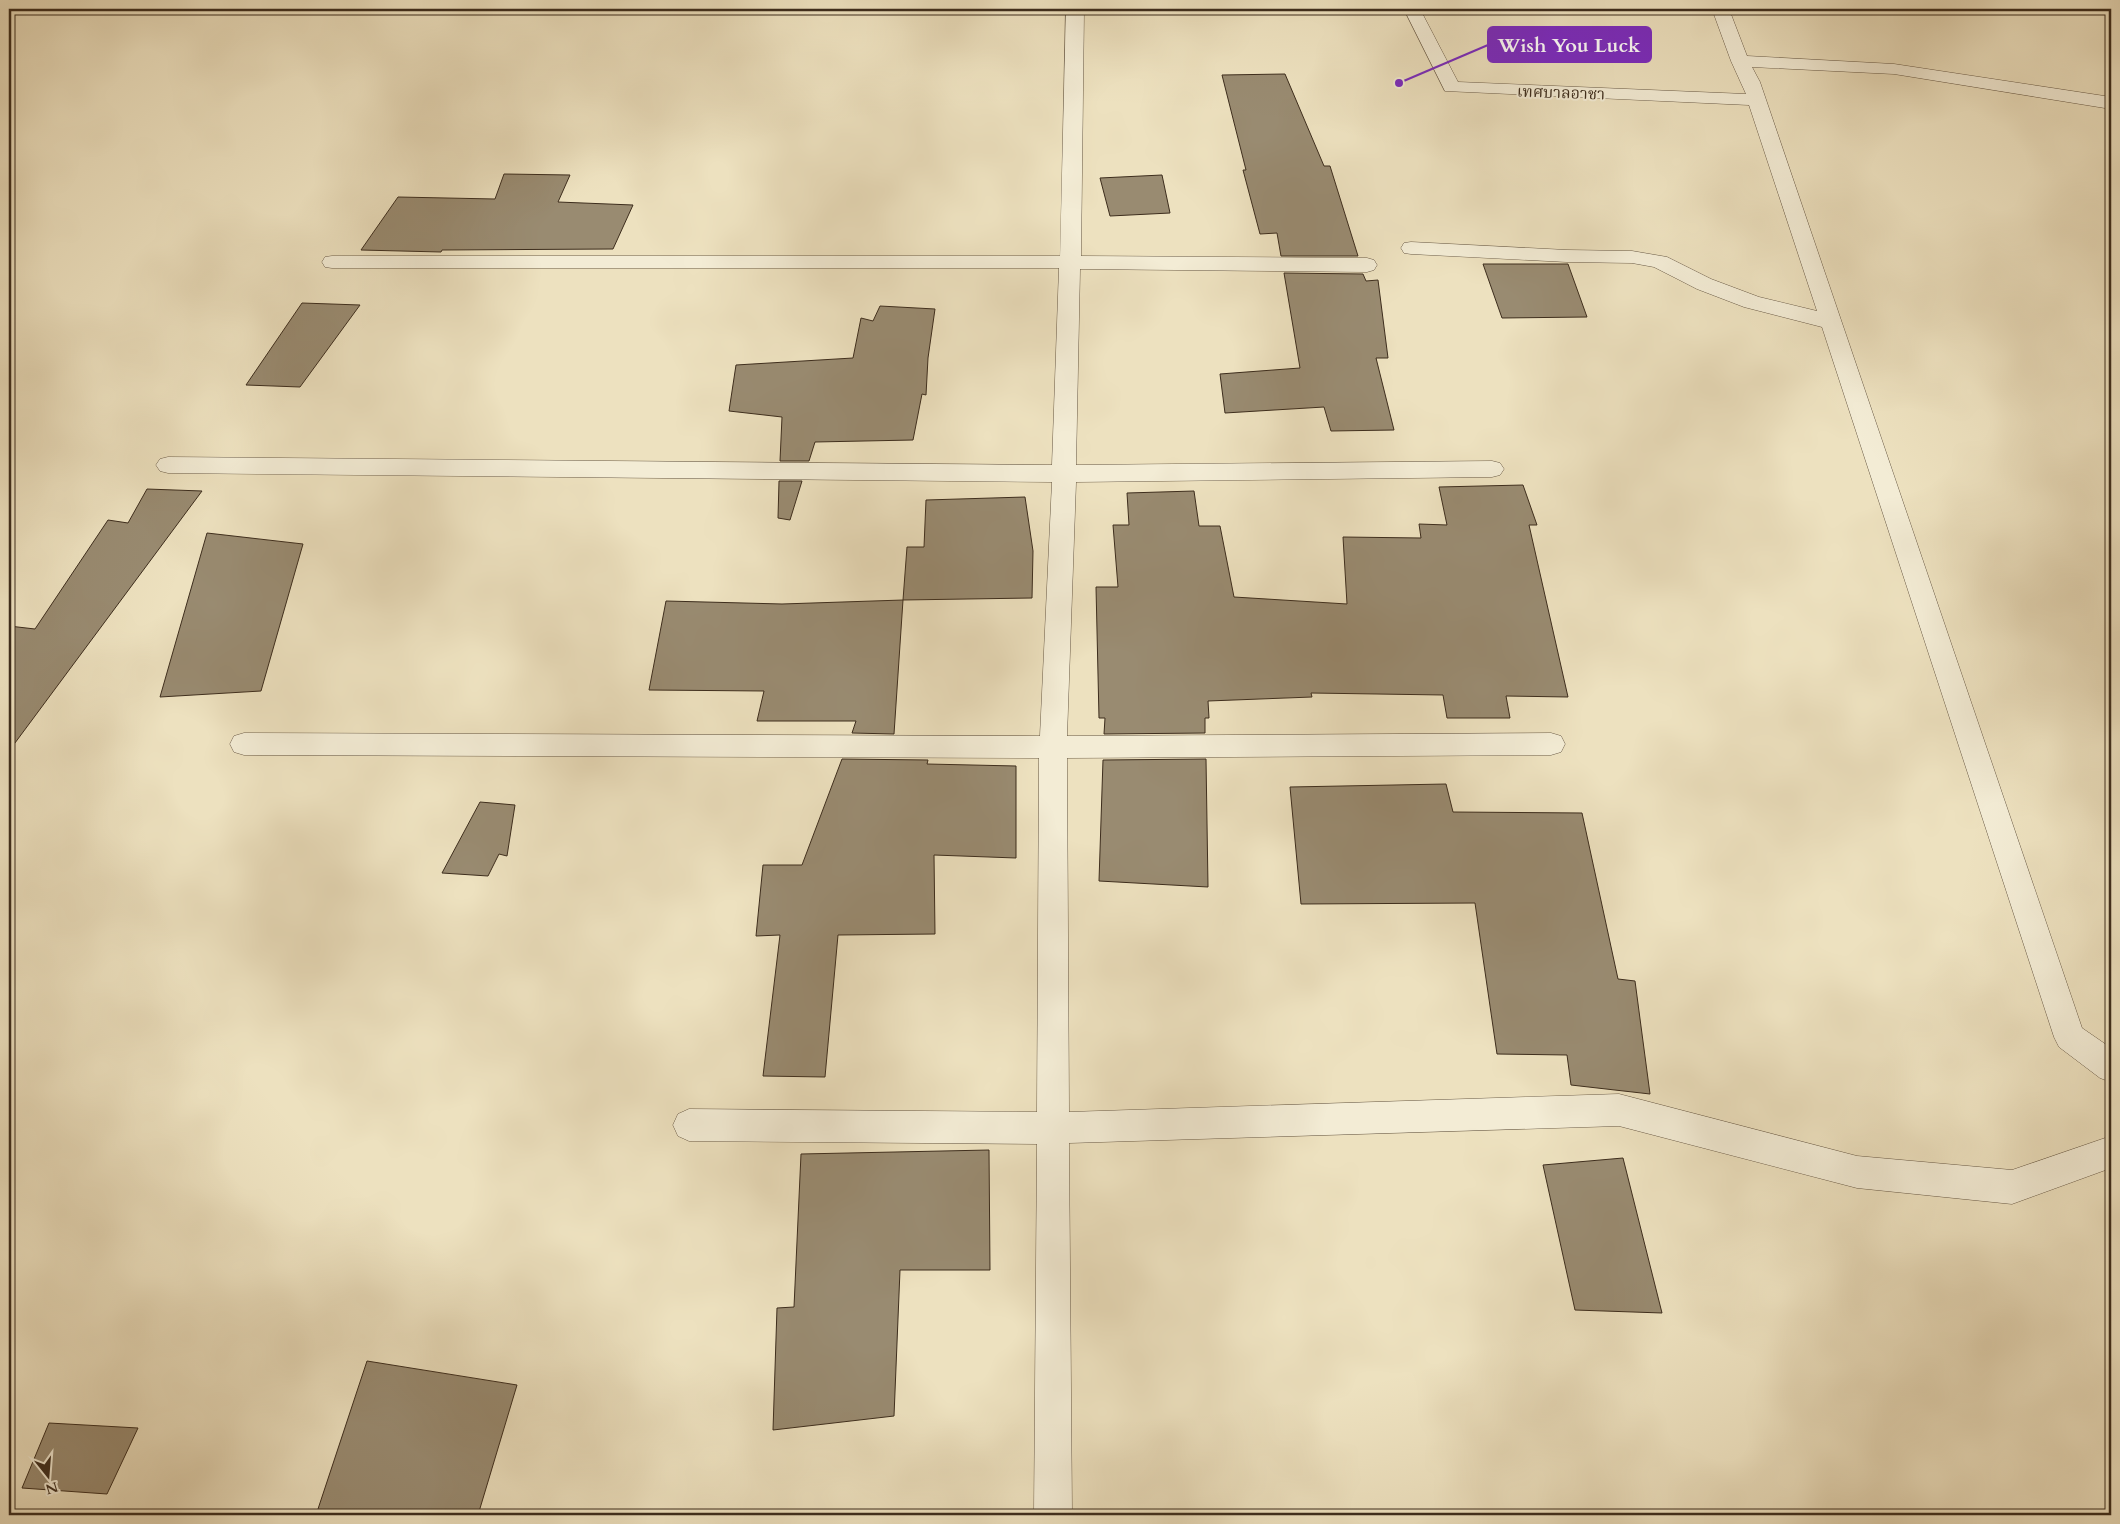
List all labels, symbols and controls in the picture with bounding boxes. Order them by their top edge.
callout: Wish You Luck [1488,27,1651,62]
text: Wish You Luck [1496,32,1641,59]
street label: เทศบาลอาชา [1517,80,1605,106]
north arrow [22,1452,72,1502]
text: N [43,1477,60,1499]

